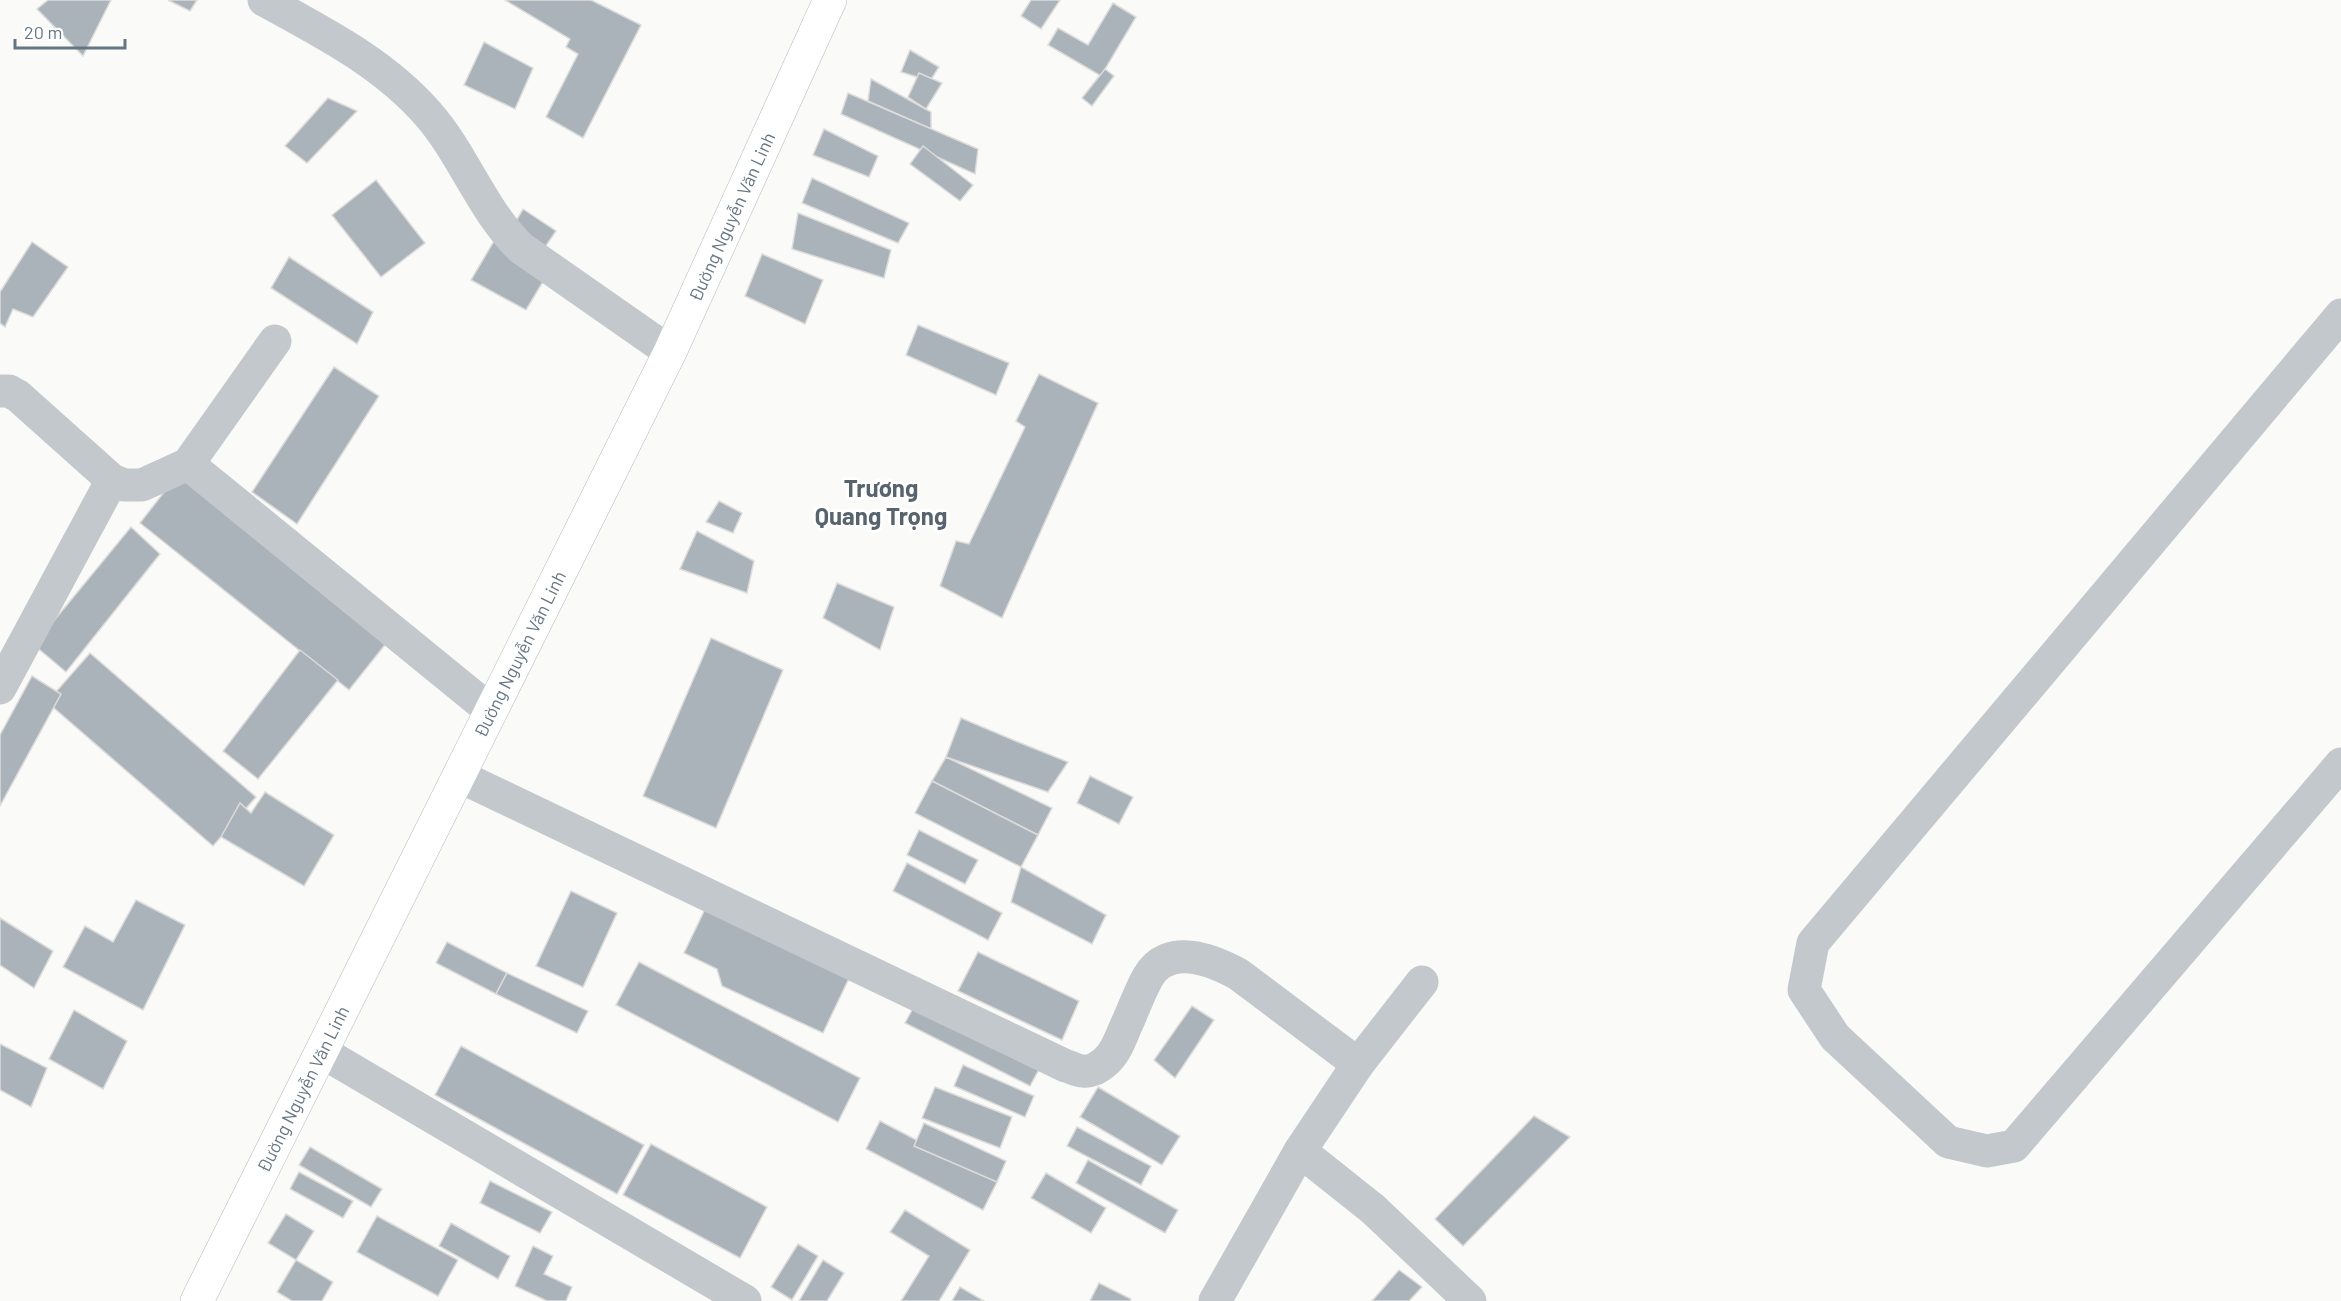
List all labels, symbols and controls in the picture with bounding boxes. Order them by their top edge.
scale bar [15,12,124,50]
text: 20 m [24,21,62,43]
street label: Đường Nguyễn Văn Linh [684,129,779,305]
district label: Trương Quang Trọng [815,473,947,530]
street label: Đường Nguyễn Văn Linh [469,567,570,741]
street label: Đường Nguyễn Văn Linh [252,1002,353,1176]

